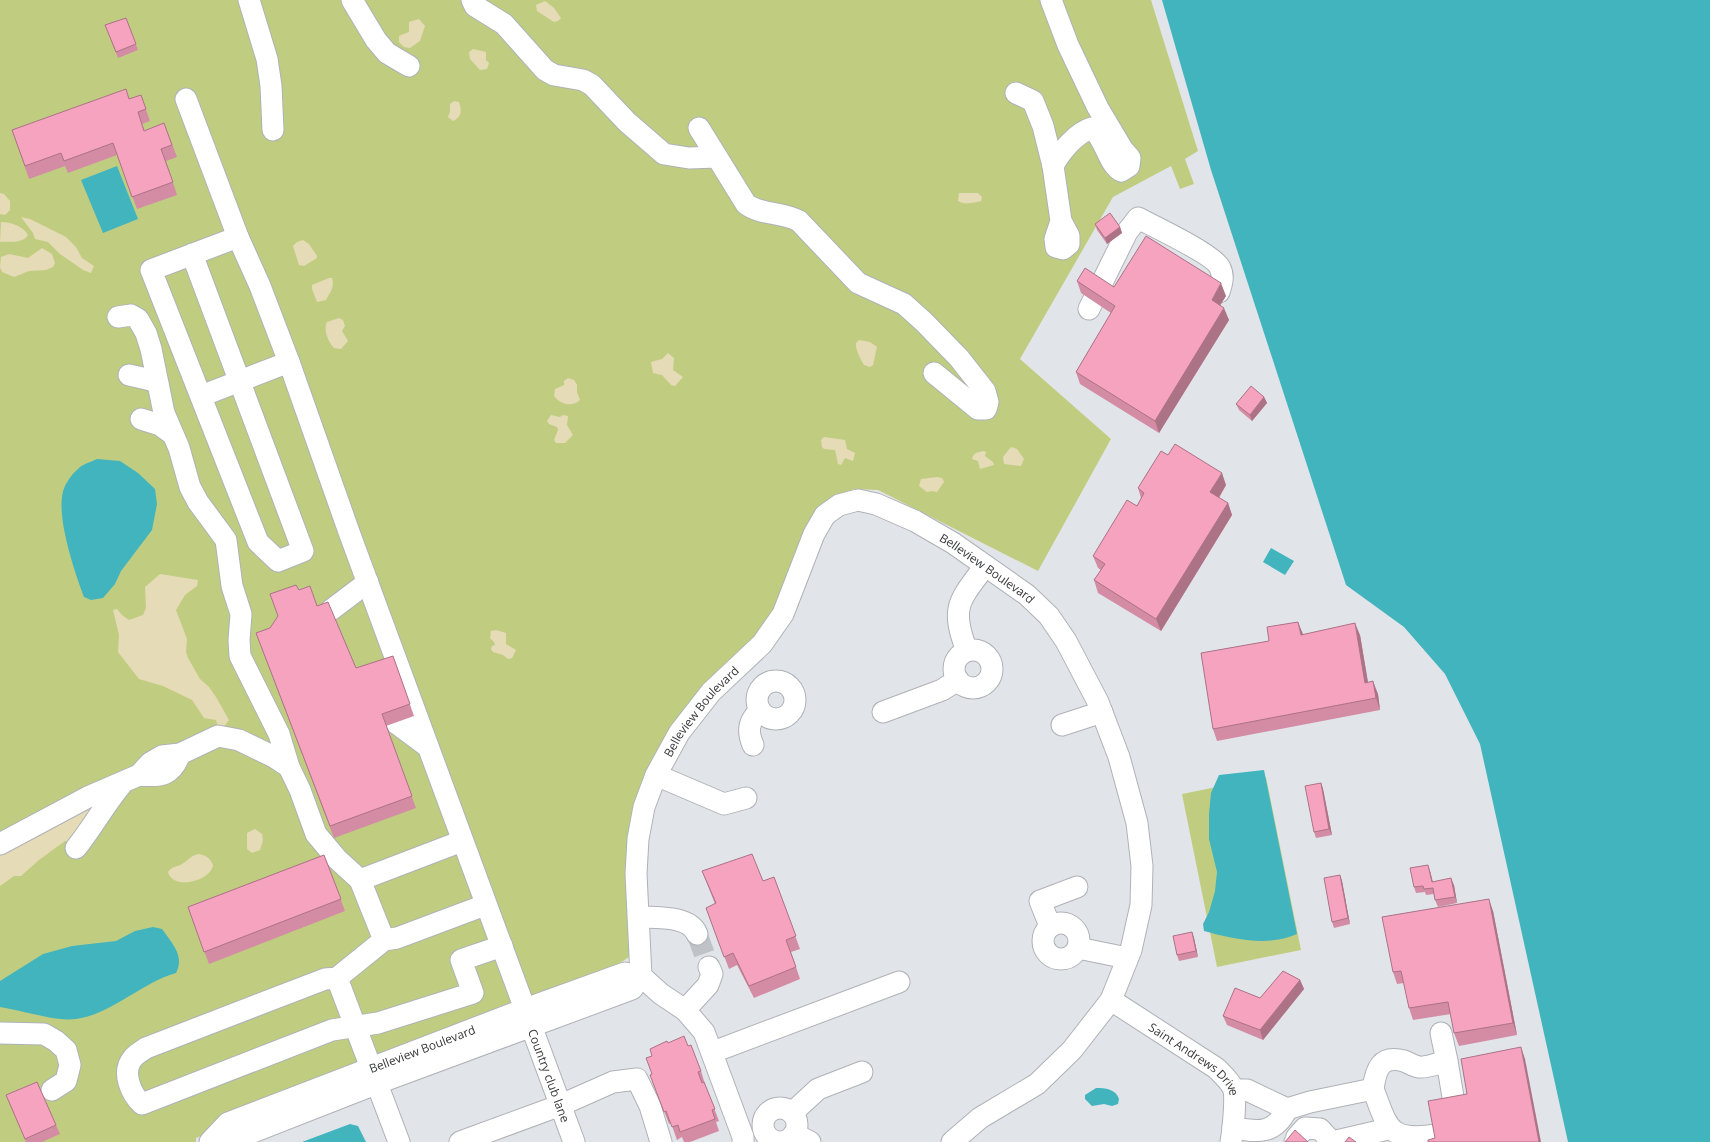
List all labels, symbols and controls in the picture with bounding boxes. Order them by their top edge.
street label: Belleview Boulevard [937,529,1039,607]
street label: Belleview Boulevard [659,662,742,760]
street label: Saint Andrews Drive [1146,1018,1243,1097]
street label: Belleview Boulevard [366,1020,478,1077]
street label: Country club lane [524,1026,574,1125]

